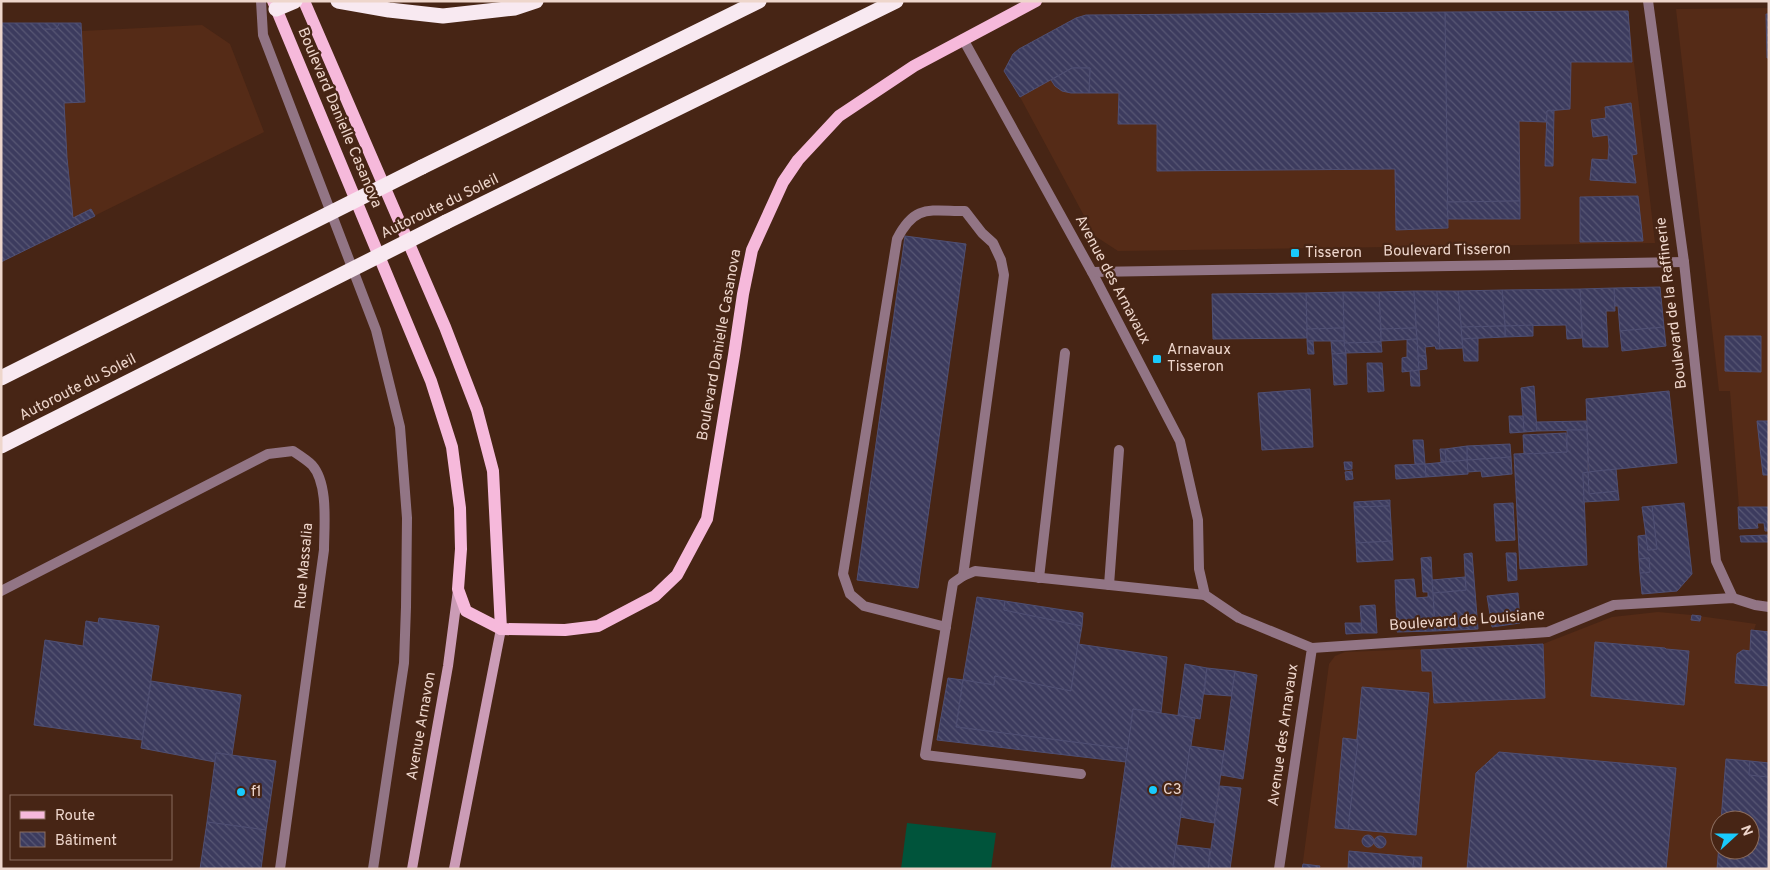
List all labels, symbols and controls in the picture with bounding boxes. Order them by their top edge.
street label: Boulevard Danielle Casanova [292,25,386,211]
street label: Autoroute du Soleil [378,170,502,244]
street label: Avenue des Arnavaux [1070,212,1154,348]
street label: Boulevard de la Raffinerie [1652,216,1692,390]
street label: Boulevard Tisseron [1383,240,1511,262]
place label: Tisseron [1305,244,1362,263]
marker: Tisseron [1289,247,1301,259]
street label: Boulevard Danielle Casanova [694,248,746,442]
place label: Arnavaux Tisseron [1167,341,1231,377]
street label: Autoroute du Soleil [16,350,140,426]
marker: Arnavaux Tisseron [1151,353,1163,365]
street label: Rue Massalia [292,522,318,610]
street label: Boulevard de Louisiane [1388,606,1546,636]
street label: Avenue des Arnavaux [1265,662,1303,808]
street label: Avenue Arnavon [403,670,441,782]
place label: C3 [1163,781,1182,800]
place label: f1 [251,783,262,802]
marker: C3 [1147,784,1159,796]
marker: f1 [235,786,247,798]
legend [10,795,172,860]
text: Route [55,807,95,826]
north arrow [1710,810,1760,860]
text: N [1736,823,1755,839]
text: Bâtiment [55,832,117,851]

